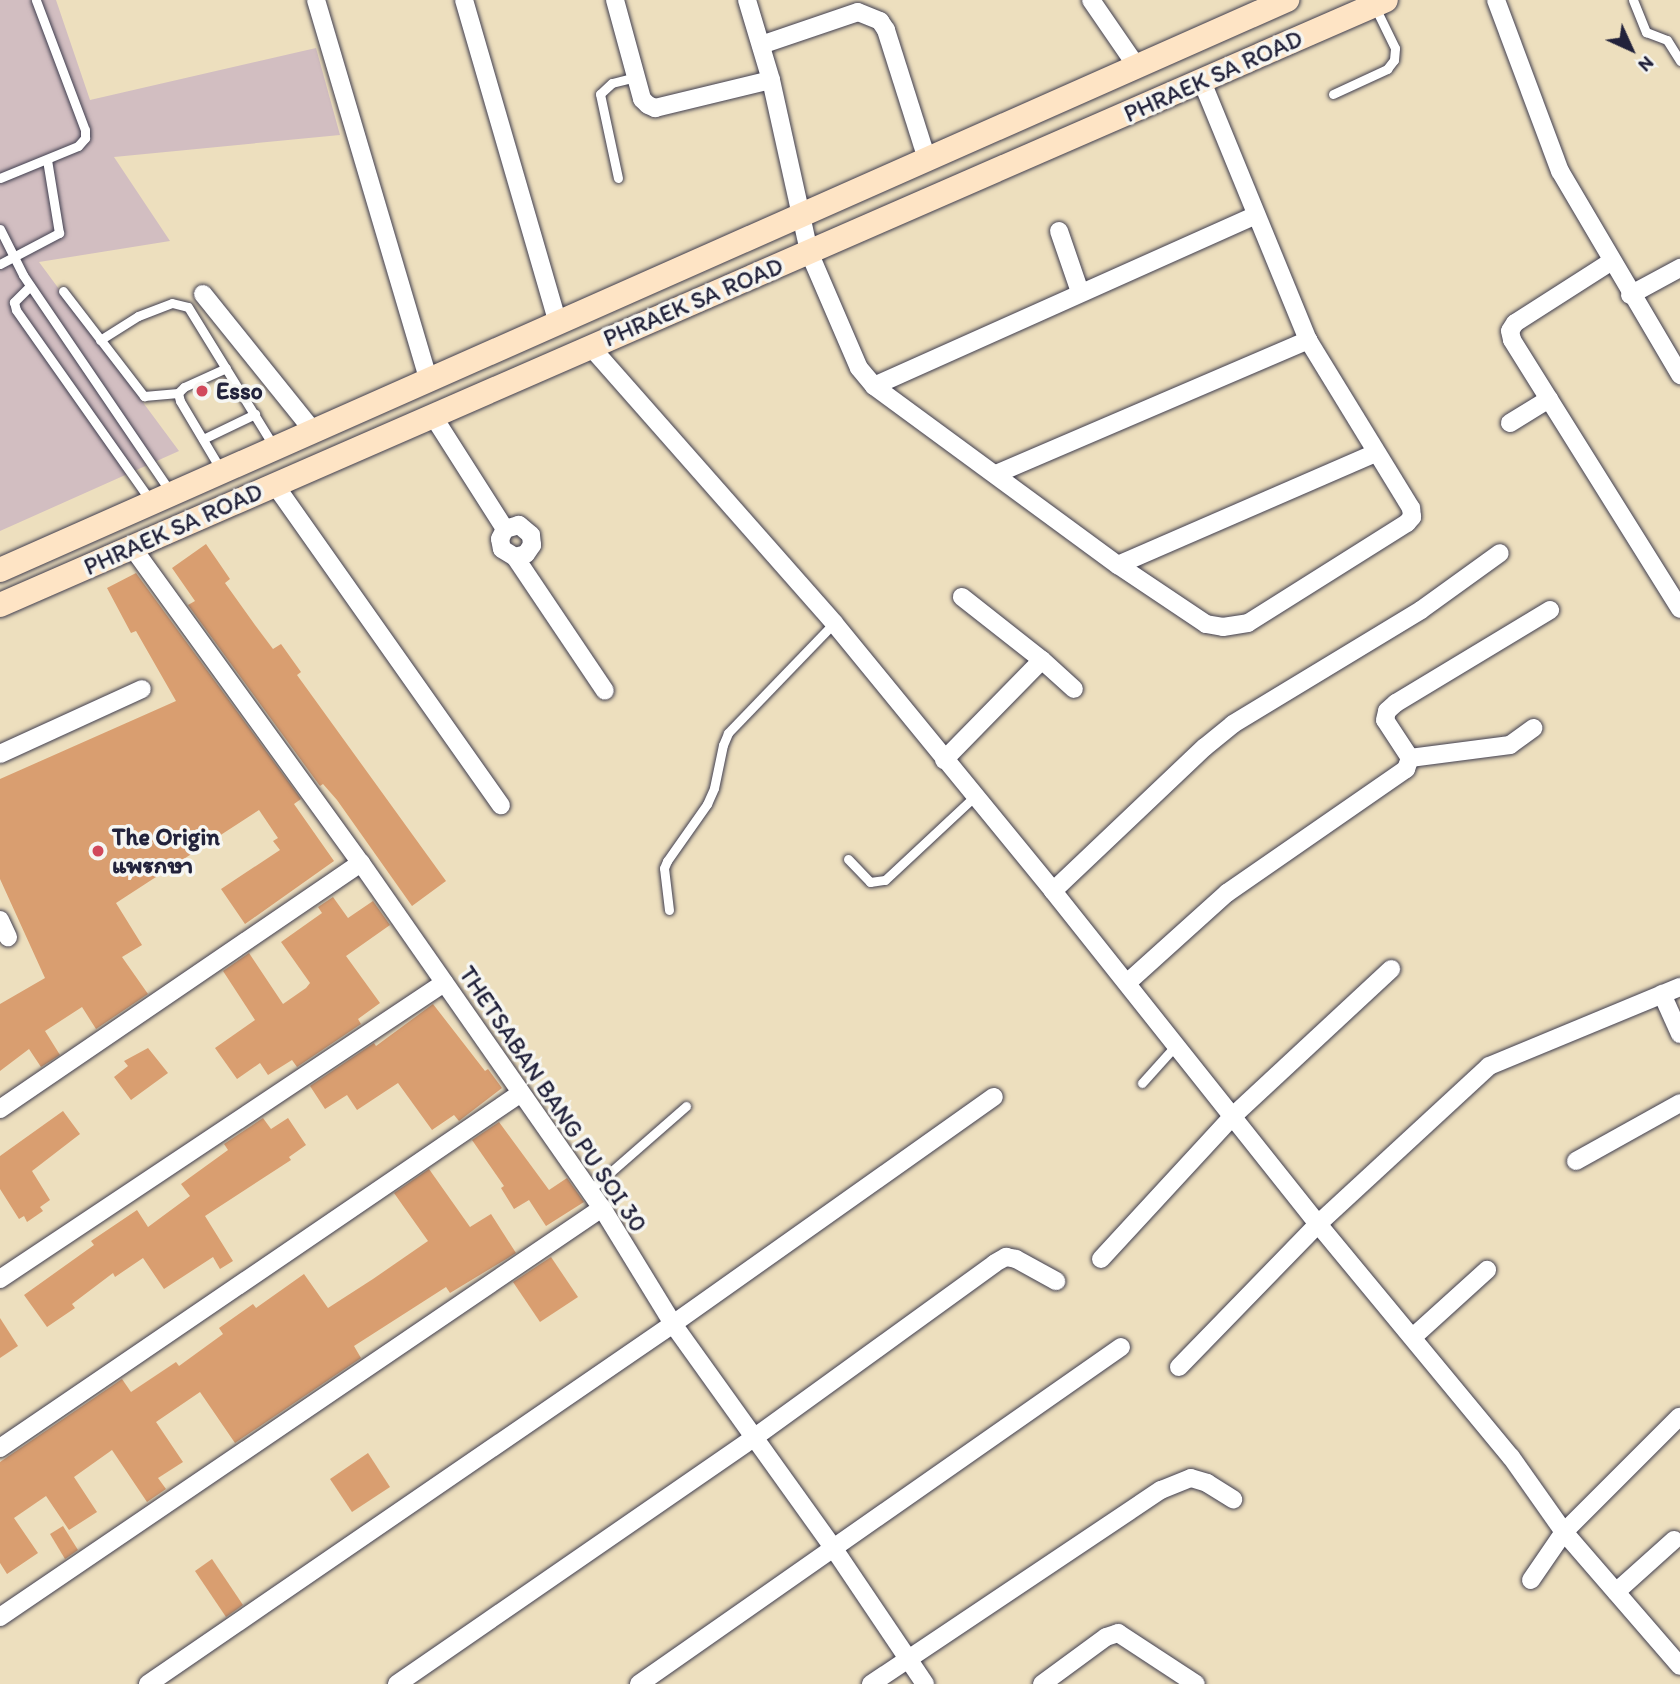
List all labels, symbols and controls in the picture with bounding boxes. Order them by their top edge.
north arrow [1596,14,1666,84]
street label: PHRAEK SA ROAD [1120,24,1306,128]
text: N [1634,52,1659,77]
street label: PHRAEK SA ROAD [599,251,787,353]
place label: Esso [216,377,263,405]
marker: Esso [194,383,210,399]
street label: PHRAEK SA ROAD [80,477,266,581]
place label: The Origin แพรกษา [112,823,220,879]
marker: The Origin แพรกษา [90,843,106,859]
street label: THETSABAN BANG PU SOI 30 [454,962,652,1236]

